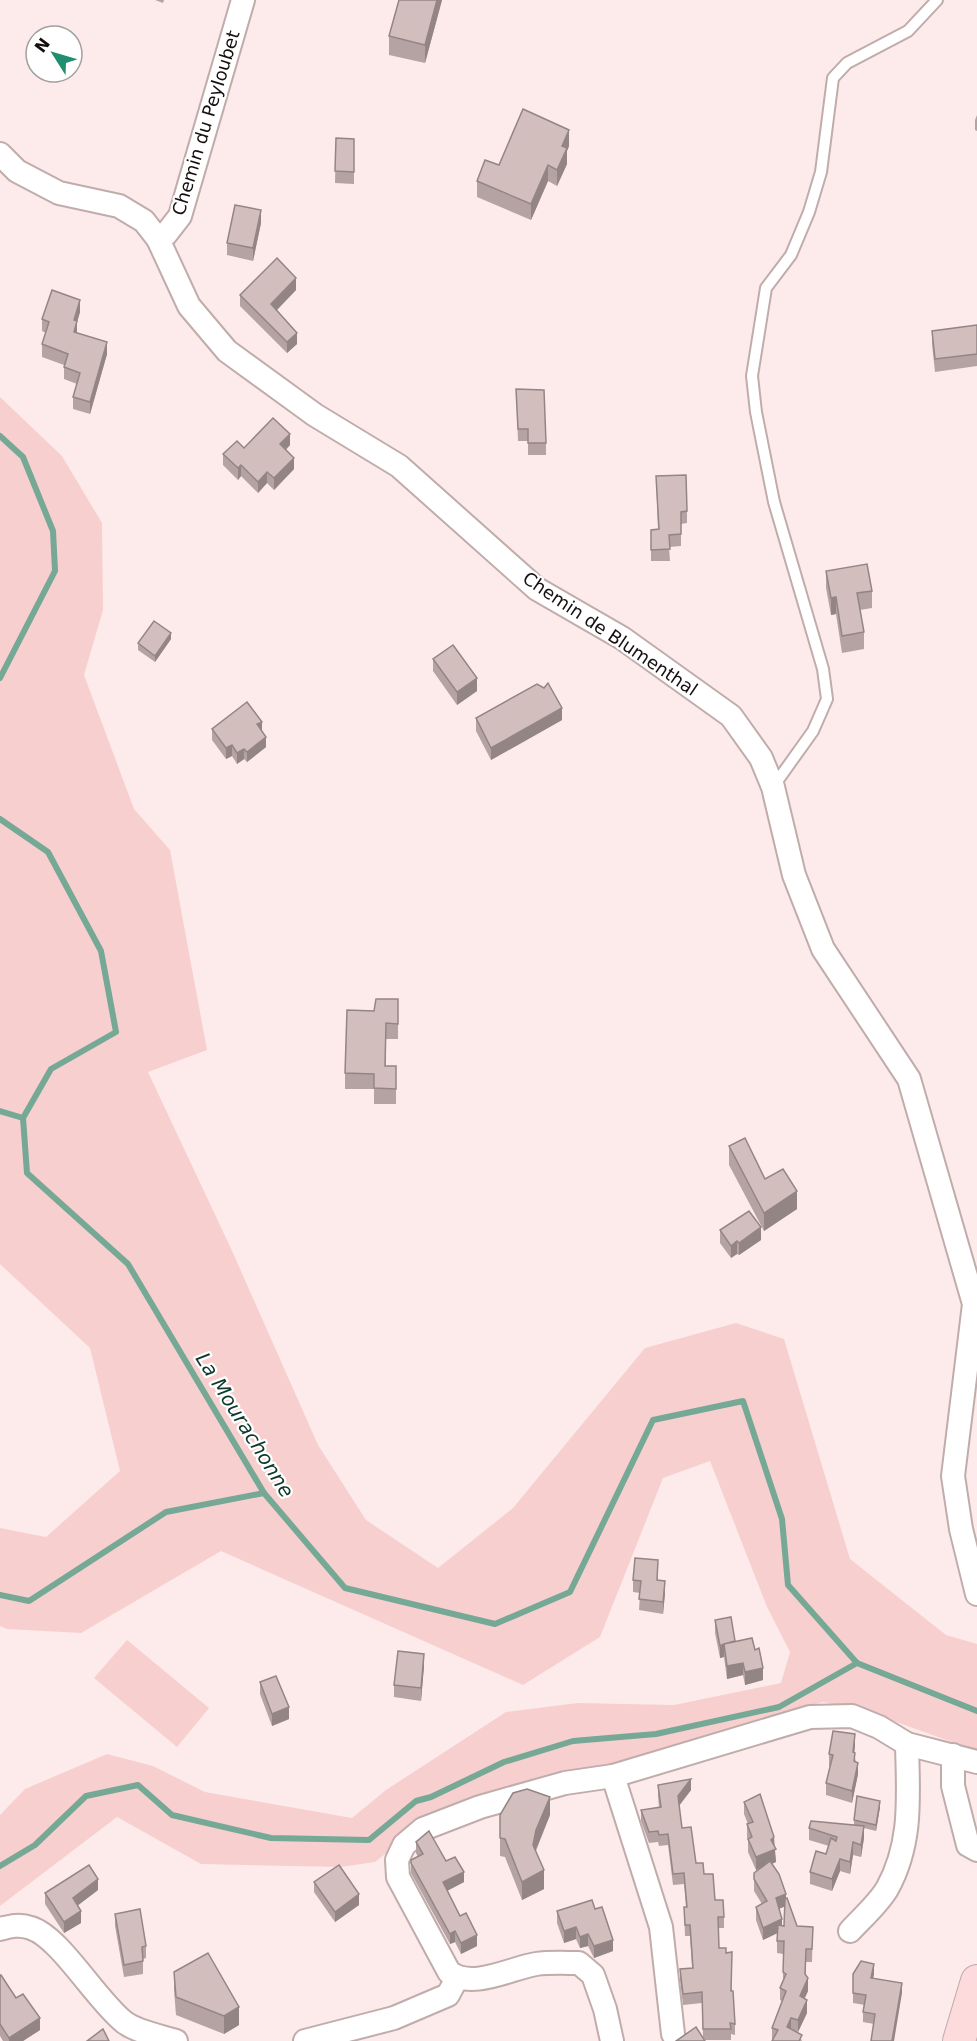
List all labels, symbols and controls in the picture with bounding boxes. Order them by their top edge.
north arrow [24,24,84,84]
street label: Chemin du Peyloubet [167,28,244,218]
text: N [31,34,54,56]
street label: Chemin de Blumenthal [519,567,702,700]
water label: La Mourachonne [191,1348,299,1502]

